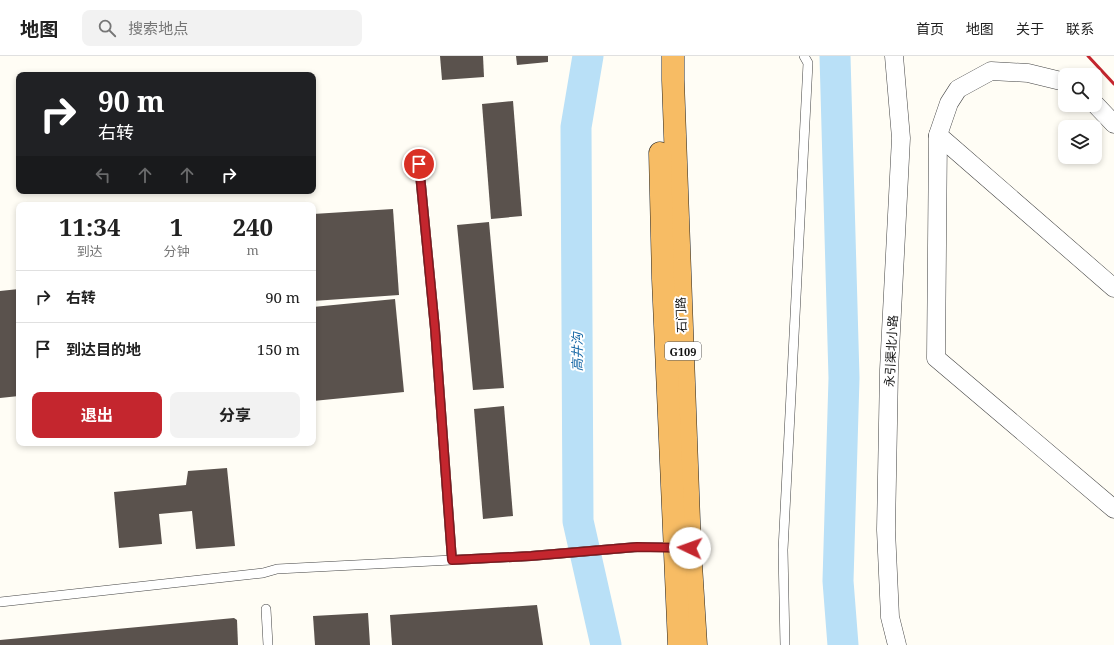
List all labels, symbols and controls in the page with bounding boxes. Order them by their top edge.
search box [82,10,362,46]
text: 地图 [20,16,58,42]
icon: search [96,17,118,39]
text: 搜索地点 [128,18,188,38]
text: 首页 [916,19,944,38]
text: 地图 [966,19,994,38]
text: 关于 [1016,19,1044,38]
text: 联系 [1066,19,1094,38]
map controls [1058,68,1102,164]
button: search [1058,68,1102,112]
text: 90 m [98,82,165,120]
icon: right [32,88,84,140]
text: 右转 [98,120,134,144]
button: layers [1058,120,1102,164]
pin [402,147,436,181]
icon: arrive [408,153,430,175]
icon: left [92,164,114,186]
icon: ahead [134,164,156,186]
icon: ahead [176,164,198,186]
icon: right [218,164,240,186]
text: 11:34 [59,210,120,243]
text: 1 [170,210,183,243]
text: 240 [232,210,273,243]
text: m [247,241,259,259]
text: 到达 [77,242,103,260]
text: 分钟 [163,242,189,260]
icon: right [32,286,54,308]
text: 右转 [66,287,96,307]
text: 90 m [265,287,300,307]
street label: 石门路 [672,297,690,333]
street label: 永引渠北小路 [881,315,901,387]
water label: 高井沟 [568,331,586,372]
icon: arrive [32,338,54,360]
text: 到达目的地 [66,339,141,359]
text: 150 m [257,339,300,359]
road number: G109 [665,342,701,360]
button: 退出 [32,392,162,438]
button: 分享 [170,392,300,438]
position arrow [669,527,711,569]

